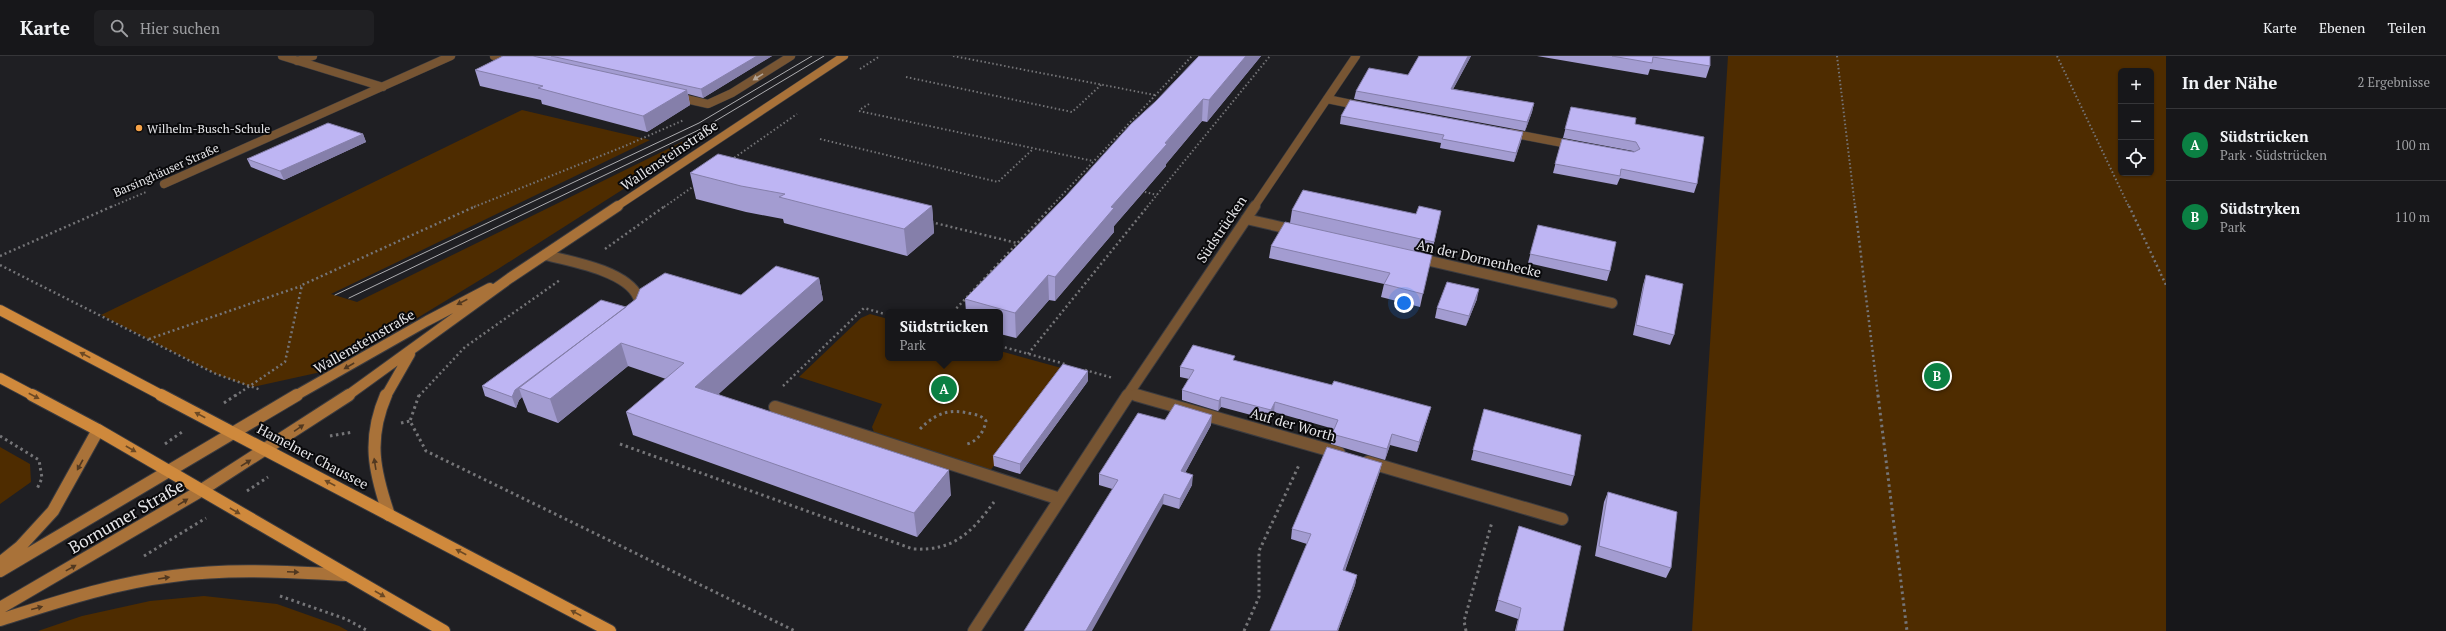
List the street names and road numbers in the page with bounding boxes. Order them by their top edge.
street label: Wallensteinstraße [617,115,721,195]
street label: Barsinghäuser Straße [111,140,221,200]
street label: Südstrücken [1192,191,1251,266]
street label: An der Dornenhecke [1415,234,1543,282]
street label: Wallensteinstraße [310,304,418,378]
street label: Auf der Worth [1248,403,1338,445]
street label: Hamelner Chaussee [254,419,372,493]
street label: Bornumer Straße [64,474,188,558]

